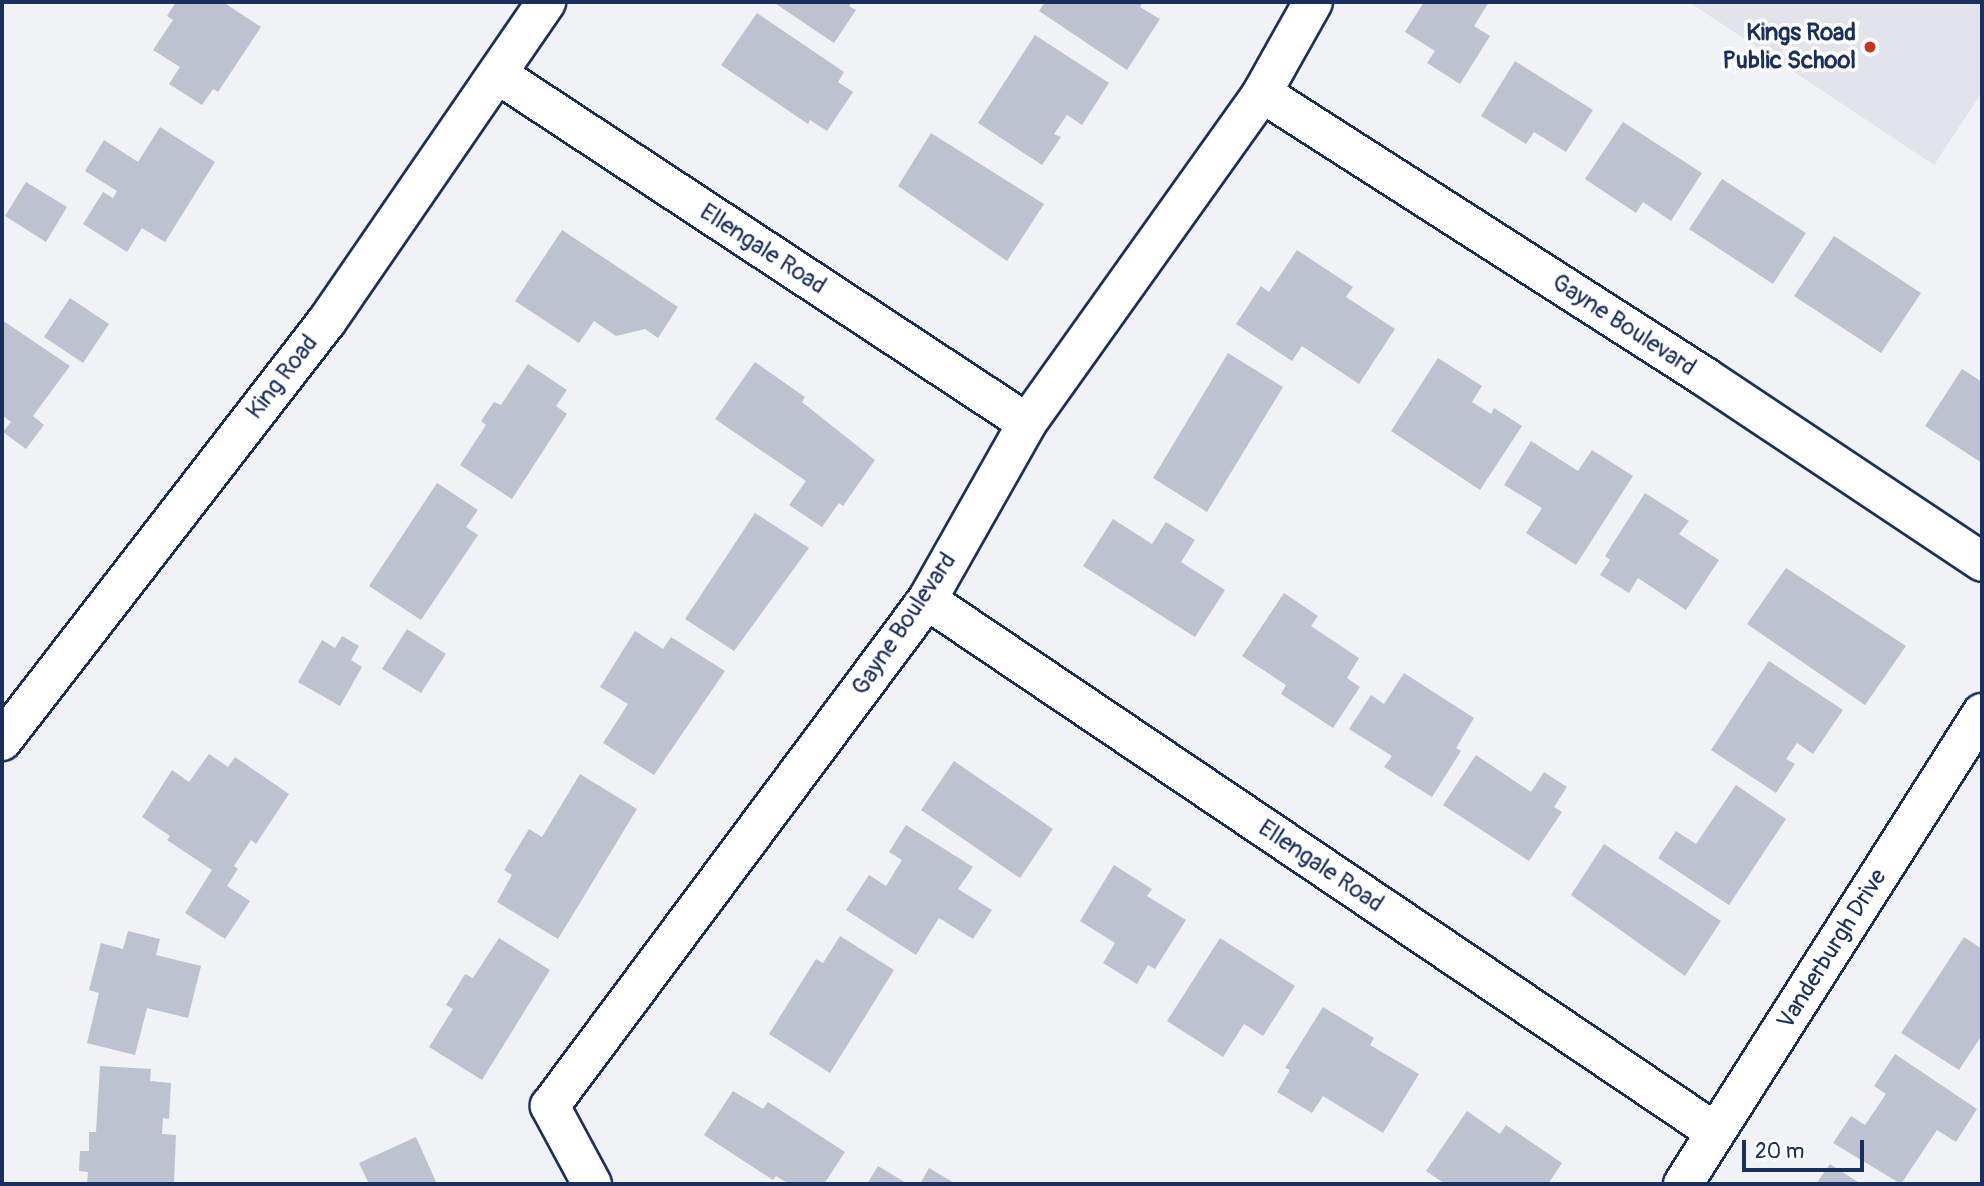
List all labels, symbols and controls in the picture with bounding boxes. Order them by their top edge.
place label: Kings Road Public School [1723,19,1856,75]
marker: Kings Road Public School [1862,39,1878,55]
street label: Ellengale Road [695,198,831,300]
street label: Gayne Boulevard [1547,268,1701,382]
street label: King Road [240,329,324,425]
street label: Gayne Boulevard [846,547,962,701]
street label: Ellengale Road [1253,814,1389,918]
street label: Vanderburgh Drive [1771,864,1893,1034]
scale bar [1746,1126,1868,1170]
text: 20 m [1755,1138,1804,1165]

